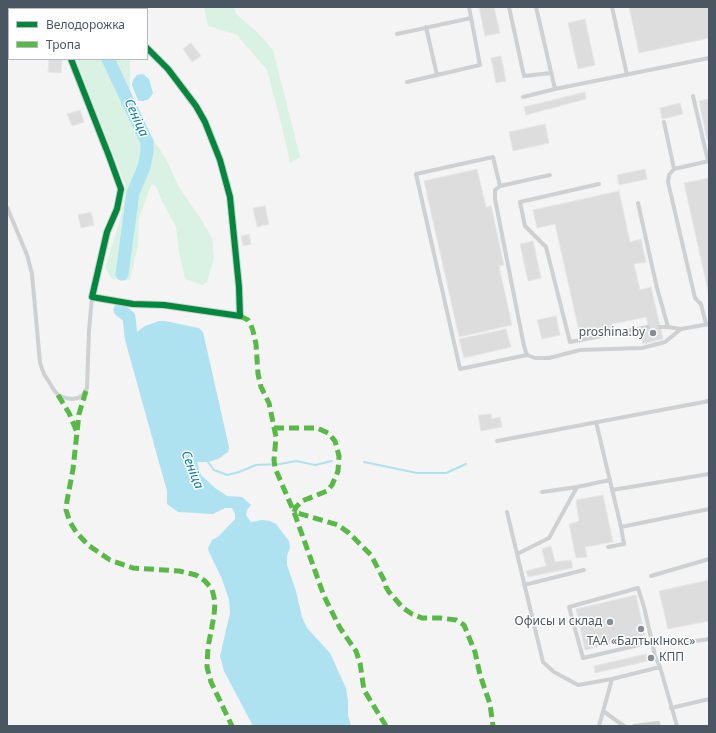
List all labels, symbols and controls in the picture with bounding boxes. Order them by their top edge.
legend [8,8,148,60]
text: Велодорожка [46,16,125,33]
text: Тропа [46,36,81,53]
water label: Сеніца [121,97,151,139]
place label: proshina.by [579,326,645,340]
marker: proshina.by [648,328,658,338]
water label: Сеніца [177,449,207,491]
place label: Офисы и склад [515,615,602,629]
marker: Офисы и склад [605,617,615,627]
marker: ТАА «БалтыкІнокс» [636,624,646,634]
place label: ТАА «БалтыкІнокс» [587,635,695,649]
place label: КПП [659,651,684,665]
marker: КПП [646,653,656,663]

